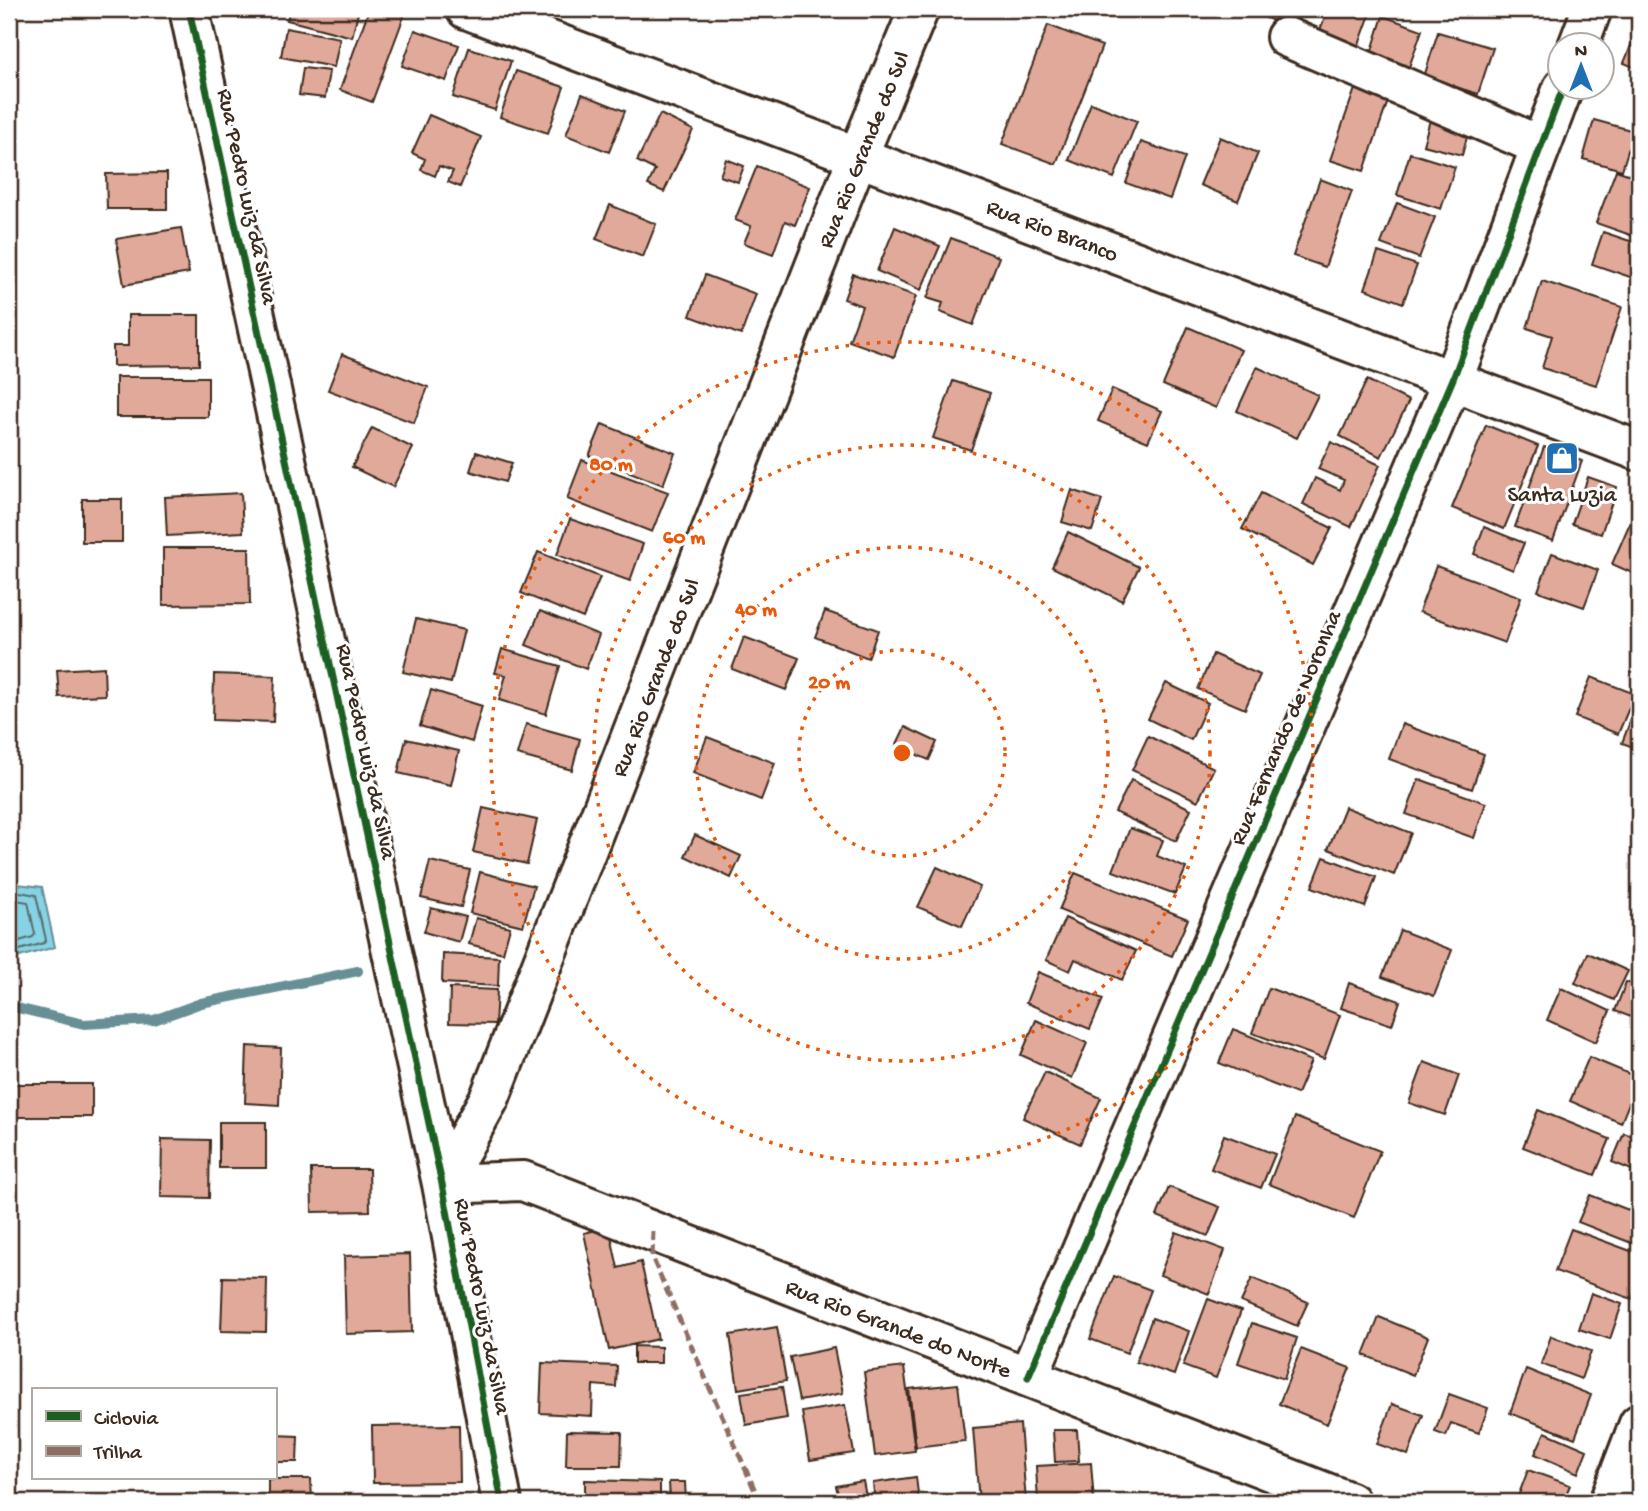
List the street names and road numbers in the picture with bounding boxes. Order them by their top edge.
street label: Rua Rio Grande do Sul [813,48,917,253]
street label: Rua Pedro Luiz da Silva [210,86,282,308]
street label: Rua Rio Branco [982,195,1121,270]
street label: Rua Rio Grande do Sul [607,575,708,781]
street label: Rua Fernando de Noronha [1226,606,1349,850]
street label: Rua Pedro Luiz da Silva [329,641,401,863]
street label: Rua Pedro Luiz da Silva [446,1196,515,1418]
street label: Rua Rio Grande do Norte [781,1275,1016,1386]

